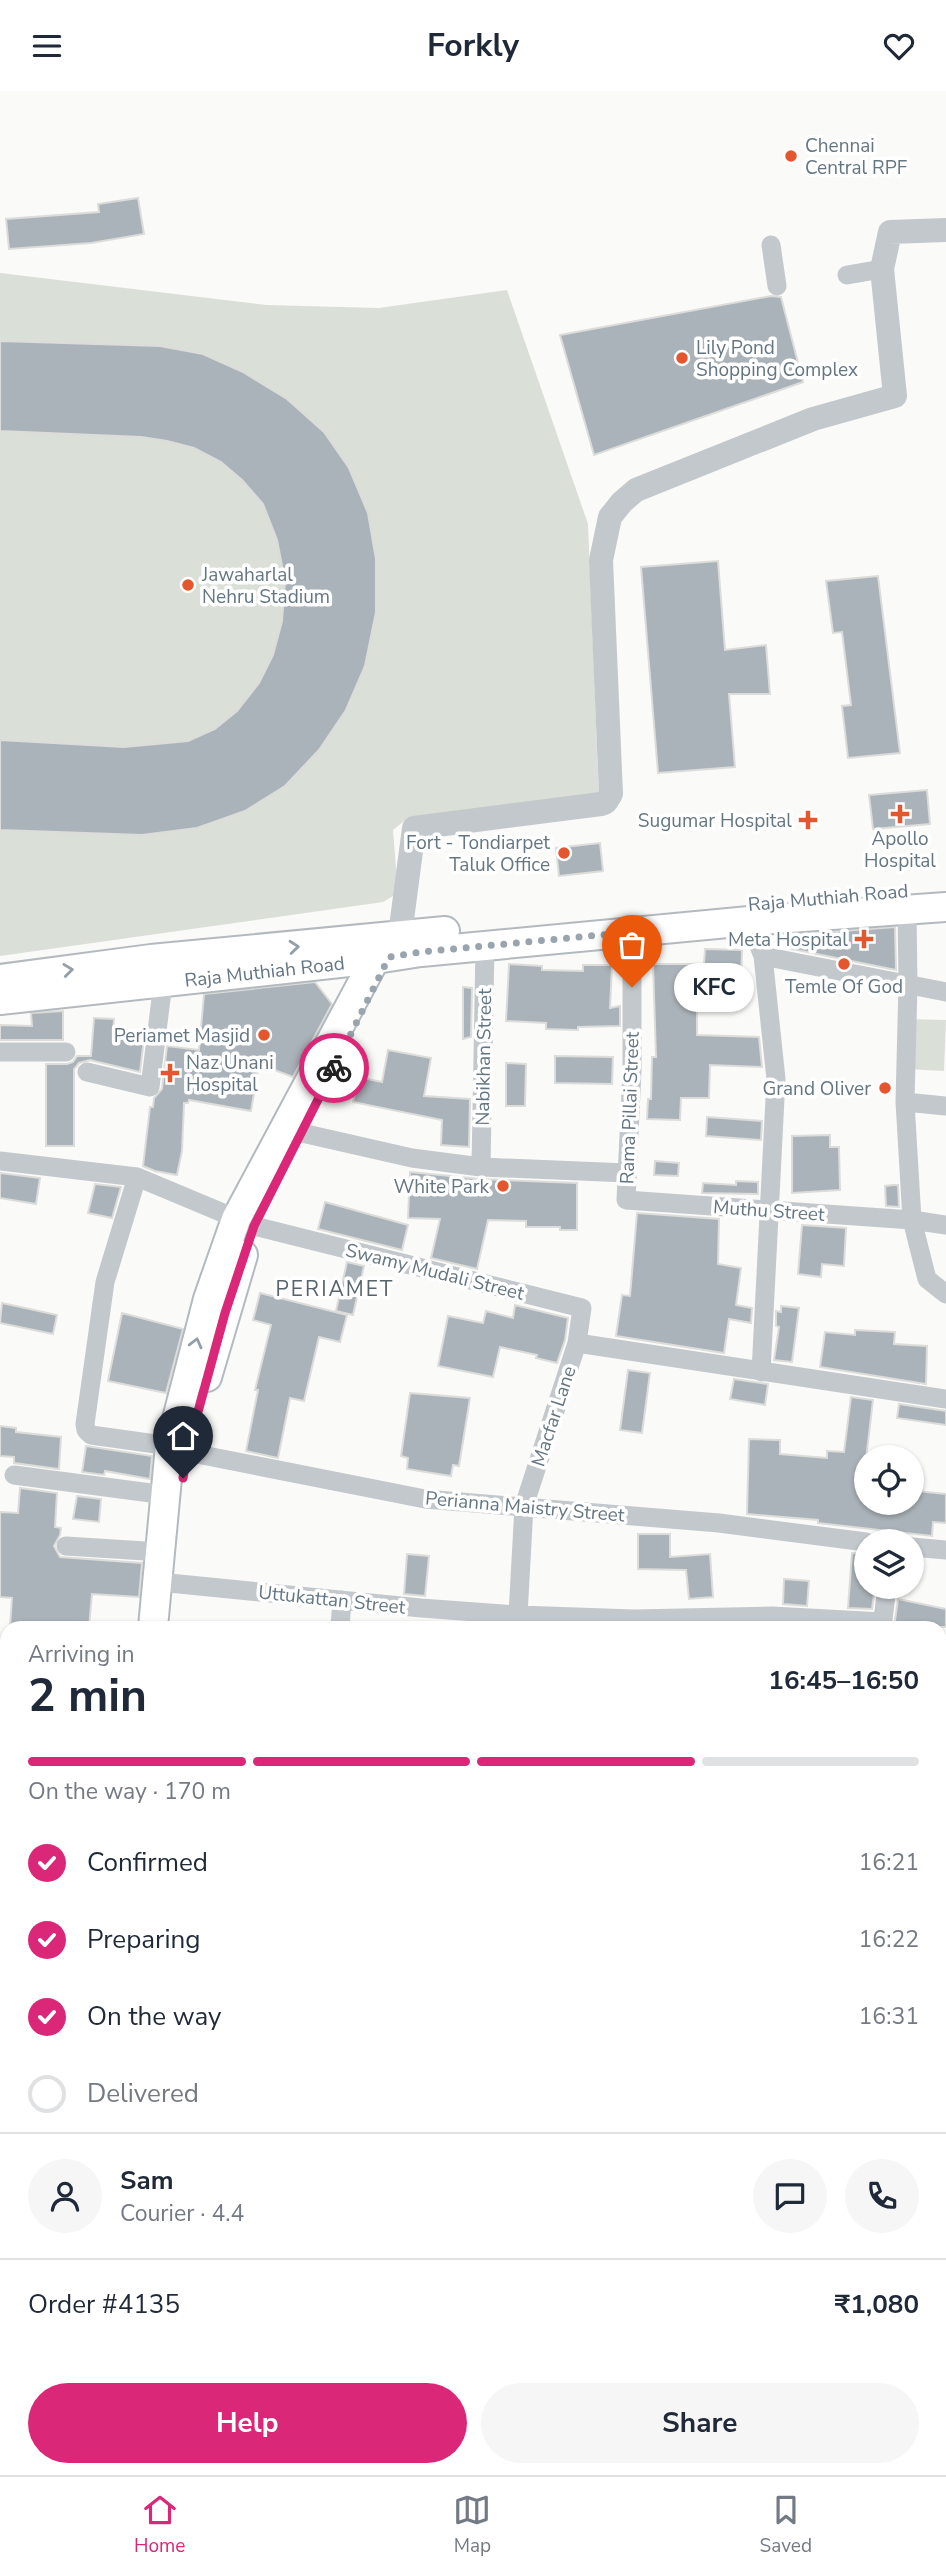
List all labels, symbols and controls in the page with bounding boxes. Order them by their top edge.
text: Forkly [427,24,519,67]
icon: menu [28,27,66,65]
icon: heart [880,27,918,65]
place label: Chennai Central RPF [805,133,907,181]
marker: Chennai Central RPF [783,148,799,164]
place label: Lily Pond Shopping Complex [696,335,858,383]
marker: Lily Pond Shopping Complex [674,350,690,366]
place label: Jawaharlal Nehru Stadium [201,562,330,610]
marker: Jawaharlal Nehru Stadium [180,577,196,593]
marker: Apollo Hospital [890,804,910,824]
place label: Sugumar Hospital [638,808,792,834]
marker: Sugumar Hospital [798,810,818,830]
place label: Apollo Hospital [864,826,936,874]
place label: Fort - Tondiarpet Taluk Office [406,830,550,878]
marker: Fort - Tondiarpet Taluk Office [556,845,572,861]
street label: Raja Muthiah Road [747,878,909,918]
pin [602,915,662,987]
icon: bag [613,926,651,964]
place label: Meta Hospital [728,927,848,953]
marker: Meta Hospital [854,929,874,949]
one-way arrow [289,940,300,955]
street label: Raja Muthiah Road [183,951,346,994]
marker: Temle Of God [836,956,852,972]
one-way arrow [62,962,74,977]
callout: KFC [674,963,754,1011]
text: KFC [692,972,736,1003]
place label: Temle Of God [785,974,903,1000]
street label: Nabikhan Street [470,988,498,1126]
place label: Periamet Masjid [114,1023,250,1049]
marker: Periamet Masjid [256,1027,272,1043]
street label: Rama Pillai Street [614,1031,646,1185]
courier [299,1033,369,1103]
icon: bike [315,1049,353,1087]
place label: Naz Unani Hospital [186,1050,274,1098]
marker: Naz Unani Hospital [160,1063,180,1083]
place label: Grand Oliver [763,1076,871,1102]
marker: Grand Oliver [877,1080,893,1096]
place label: White Park [393,1174,489,1200]
marker: White Park [495,1178,511,1194]
street label: Muthu Street [712,1194,826,1228]
street label: Swamy Mudali Street [343,1237,527,1307]
district label: PERIAMET [276,1275,394,1303]
one-way arrow [188,1337,202,1349]
street label: Macfar Lane [525,1363,582,1470]
pin [153,1406,213,1478]
icon: home [164,1417,202,1455]
map controls [854,1445,924,1599]
button: locate [854,1445,924,1515]
street label: Perianna Maistry Street [424,1485,626,1529]
button: layers [854,1529,924,1599]
street label: Uttukattan Street [257,1579,407,1621]
text: Arriving in [28,1639,135,1670]
text: 16:45–16:50 [768,1663,919,1698]
text: 2 min [28,1664,147,1727]
text: On the way · 170 m [28,1776,231,1807]
icon: check [28,1844,66,1882]
text: Confirmed [87,1845,208,1880]
text: 16:21 [859,1847,919,1878]
icon: check [28,1921,66,1959]
text: Preparing [87,1922,200,1957]
text: 16:22 [859,1924,919,1955]
icon: check [28,1998,66,2036]
text: On the way [87,1999,221,2034]
text: 16:31 [859,2001,919,2032]
text: Delivered [87,2076,199,2111]
button: person [28,2159,102,2233]
button: chat [753,2159,827,2233]
button: phone [845,2159,919,2233]
text: Sam [120,2163,173,2198]
text: Courier · 4.4 [120,2198,244,2229]
text: Order #4135 [28,2287,180,2322]
text: ₹1,080 [835,2287,919,2322]
button: Help [28,2383,467,2463]
button: Share [481,2383,919,2463]
tab: Home [134,2491,185,2559]
tab: Map [453,2491,491,2559]
tab: Saved [759,2491,812,2559]

